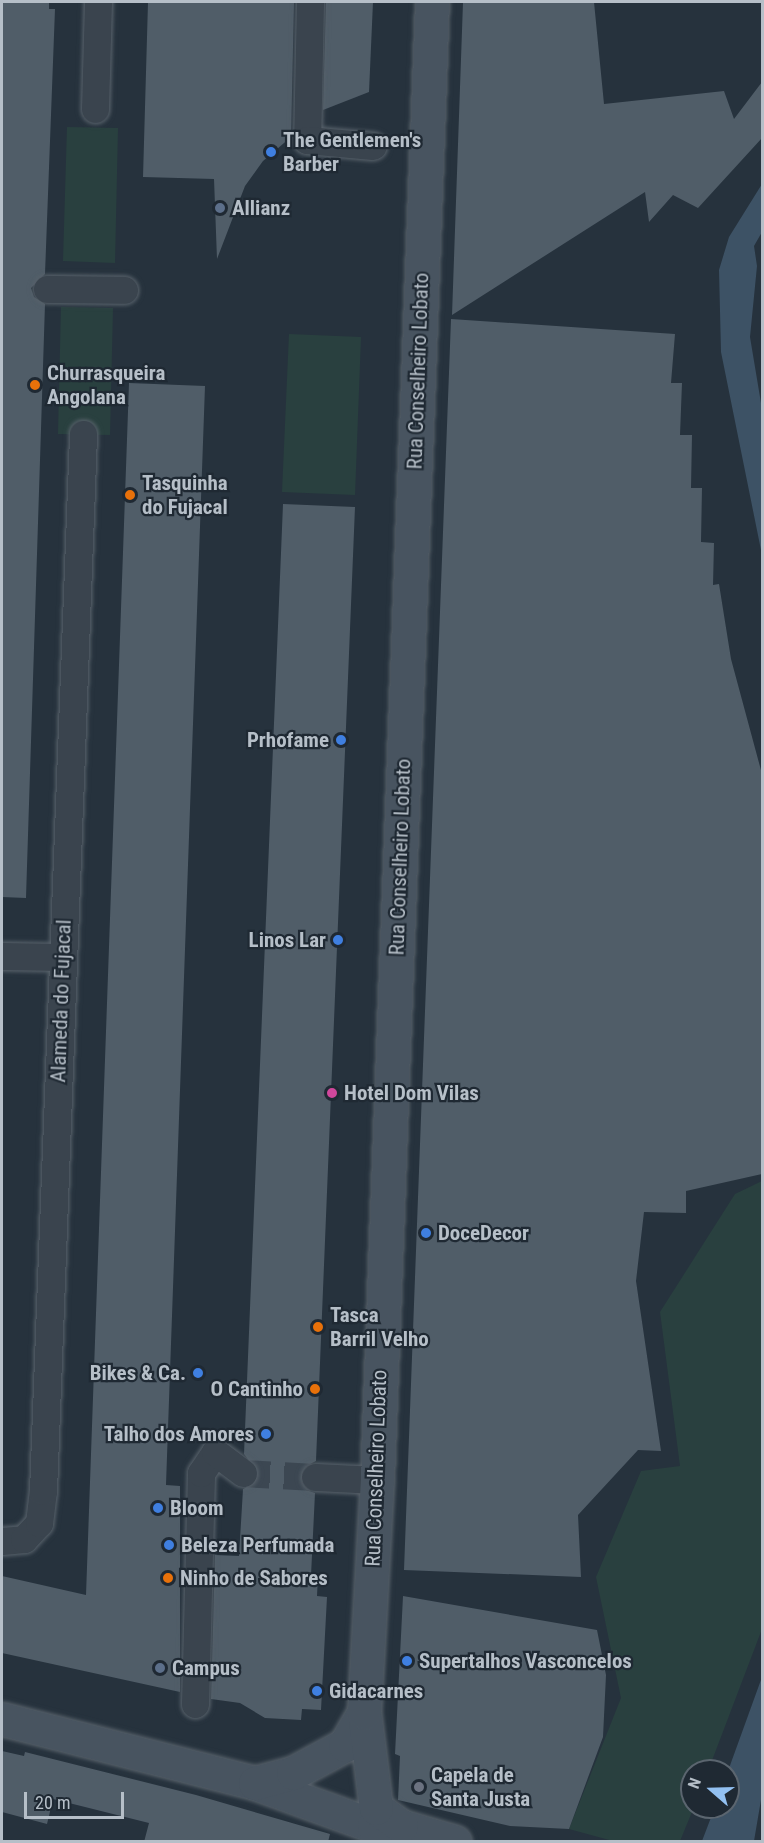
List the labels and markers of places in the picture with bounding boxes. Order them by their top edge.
place label: The Gentlemen's Barber [283,127,421,177]
marker: The Gentlemen's Barber [264,145,278,159]
place label: Allianz [232,195,290,221]
marker: Allianz [213,201,227,215]
place label: Churrasqueira Angolana [47,360,165,410]
marker: Churrasqueira Angolana [28,378,42,392]
place label: Tasquinha do Fujacal [142,470,228,520]
marker: Tasquinha do Fujacal [123,488,137,502]
place label: Prhofame [247,727,329,753]
marker: Prhofame [334,733,348,747]
place label: Linos Lar [249,927,326,953]
marker: Linos Lar [331,933,345,947]
place label: Hotel Dom Vilas [344,1080,479,1106]
marker: Hotel Dom Vilas [325,1086,339,1100]
place label: DoceDecor [438,1220,529,1246]
marker: DoceDecor [419,1226,433,1240]
place label: Tasca Barril Velho [330,1302,429,1352]
marker: Tasca Barril Velho [311,1320,325,1334]
place label: Bikes & Ca. [90,1360,186,1386]
marker: Bikes & Ca. [191,1366,205,1380]
place label: O Cantinho [210,1376,303,1402]
marker: O Cantinho [308,1382,322,1396]
place label: Talho dos Amores [104,1421,254,1447]
marker: Talho dos Amores [259,1427,273,1441]
place label: Bloom [170,1495,224,1521]
marker: Bloom [151,1501,165,1515]
place label: Beleza Perfumada [181,1532,334,1558]
marker: Beleza Perfumada [162,1538,176,1552]
place label: Ninho de Sabores [180,1565,328,1591]
marker: Ninho de Sabores [161,1571,175,1585]
place label: Supertalhos Vasconcelos [419,1648,632,1674]
marker: Supertalhos Vasconcelos [400,1654,414,1668]
place label: Campus [172,1655,240,1681]
marker: Campus [153,1661,167,1675]
place label: Gidacarnes [329,1678,423,1704]
marker: Gidacarnes [310,1684,324,1698]
place label: Capela de Santa Justa [431,1762,530,1812]
marker: Capela de Santa Justa [412,1780,426,1794]

